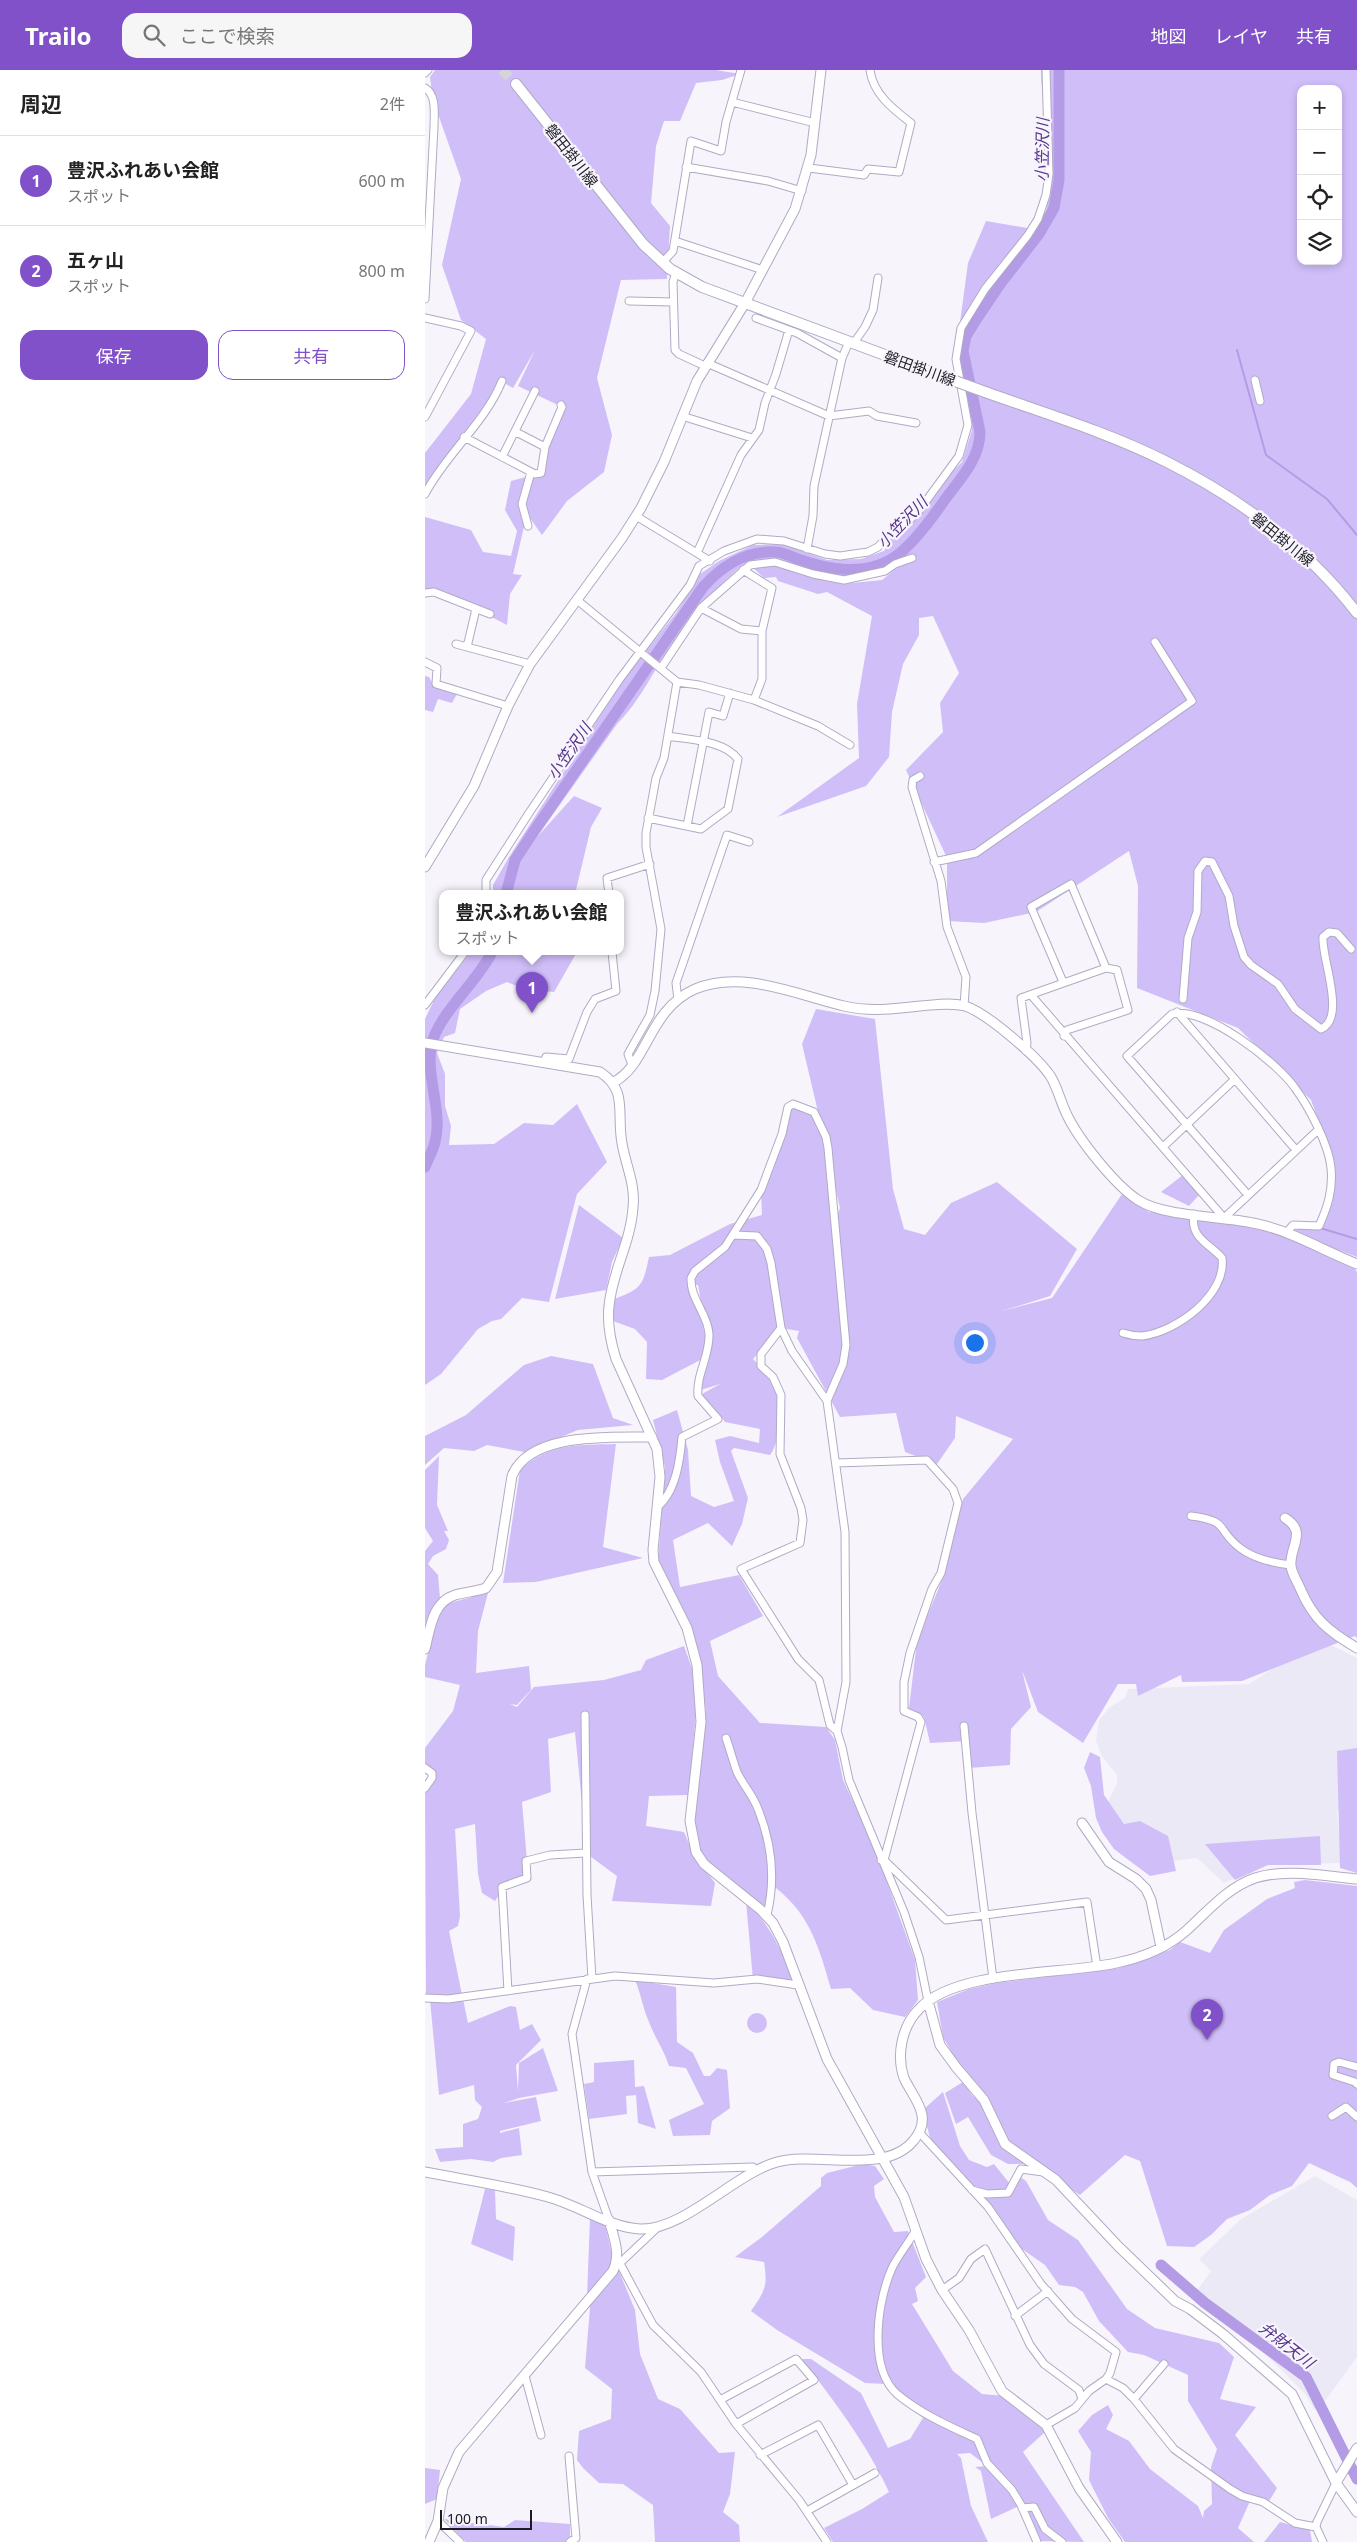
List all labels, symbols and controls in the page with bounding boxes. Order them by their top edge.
search box [122,13,472,58]
text: Trailo [25,19,92,52]
icon: search [140,21,168,49]
text: ここで検索 [180,23,275,49]
text: 地図 [1151,24,1187,48]
text: レイヤ [1215,24,1268,48]
text: 共有 [1296,24,1332,48]
map controls [1297,85,1342,265]
button: + [1297,85,1342,130]
text: 周辺 [20,90,62,118]
text: 2件 [380,93,405,115]
water label: 小笠沢川 [1030,116,1054,182]
street label: 磐田掛川線 [541,119,603,191]
button: − [1297,130,1342,175]
text: 豊沢ふれあい会館 [67,157,219,183]
text: 1 [31,170,41,192]
text: 600 m [358,170,405,192]
button: locate [1297,175,1342,220]
text: スポット [67,185,131,207]
button: layers [1297,220,1342,265]
text: 五ヶ山 [67,247,124,273]
text: 2 [31,260,41,282]
text: 800 m [358,260,405,282]
text: スポット [67,275,131,297]
button: 保存 [20,330,208,380]
button: 共有 [218,330,405,380]
street label: 磐田掛川線 [881,346,959,390]
water label: 小笠沢川 [872,490,934,553]
street label: 磐田掛川線 [1248,508,1318,570]
water label: 小笠沢川 [542,717,598,784]
popup [439,890,624,955]
text: 豊沢ふれあい会館 [455,899,608,925]
text: スポット [455,927,520,949]
pin: 1 [516,972,548,1013]
your location [962,1330,988,1356]
pin: 2 [1191,1999,1223,2040]
water label: 弁財天川 [1255,2317,1321,2375]
scale bar [440,2507,533,2530]
text: 100 m [447,2509,488,2528]

